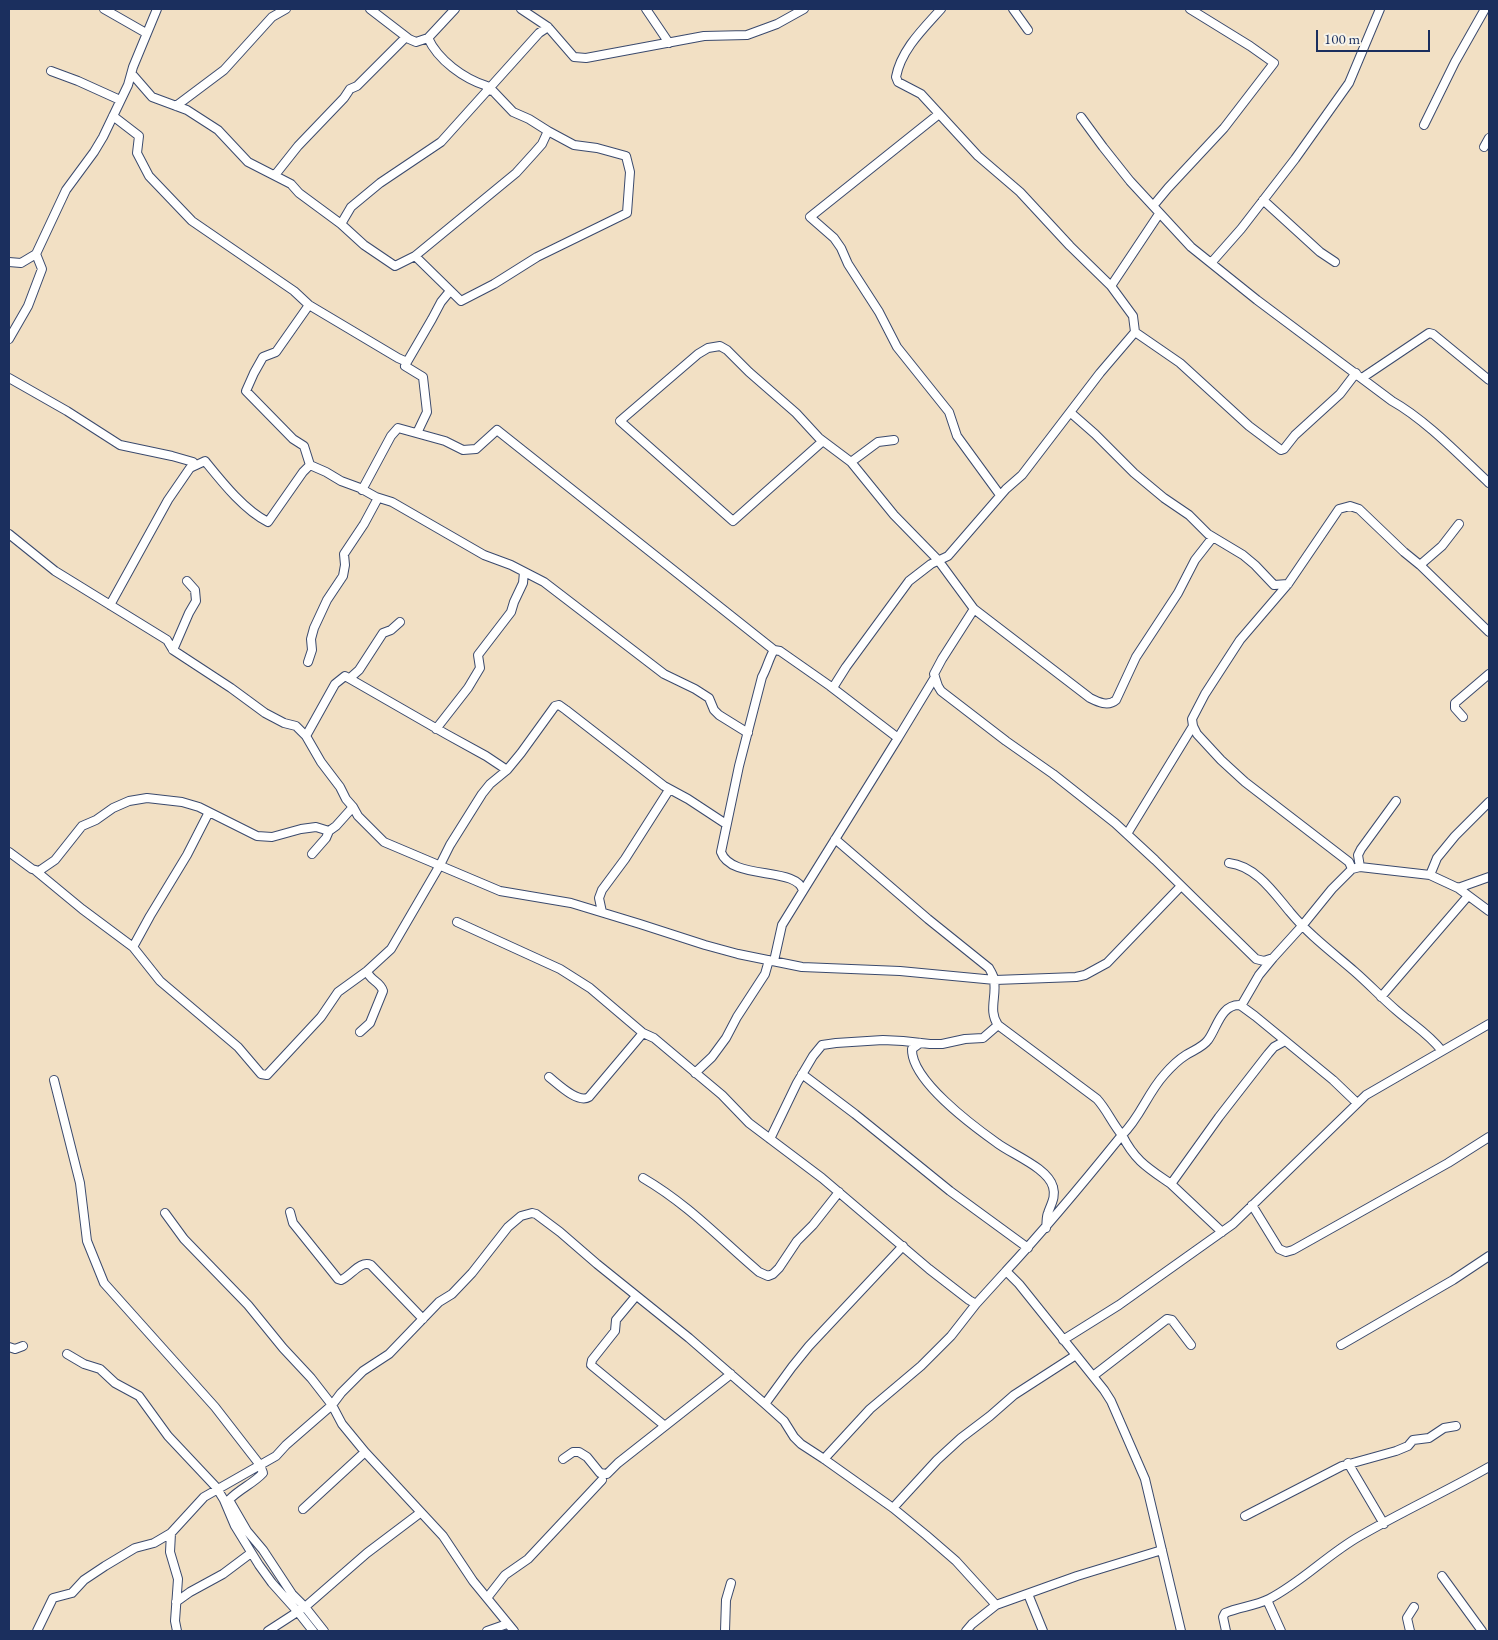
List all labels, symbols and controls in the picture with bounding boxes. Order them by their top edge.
scale bar [1318,20,1432,52]
text: 100 m [1324,29,1360,48]

